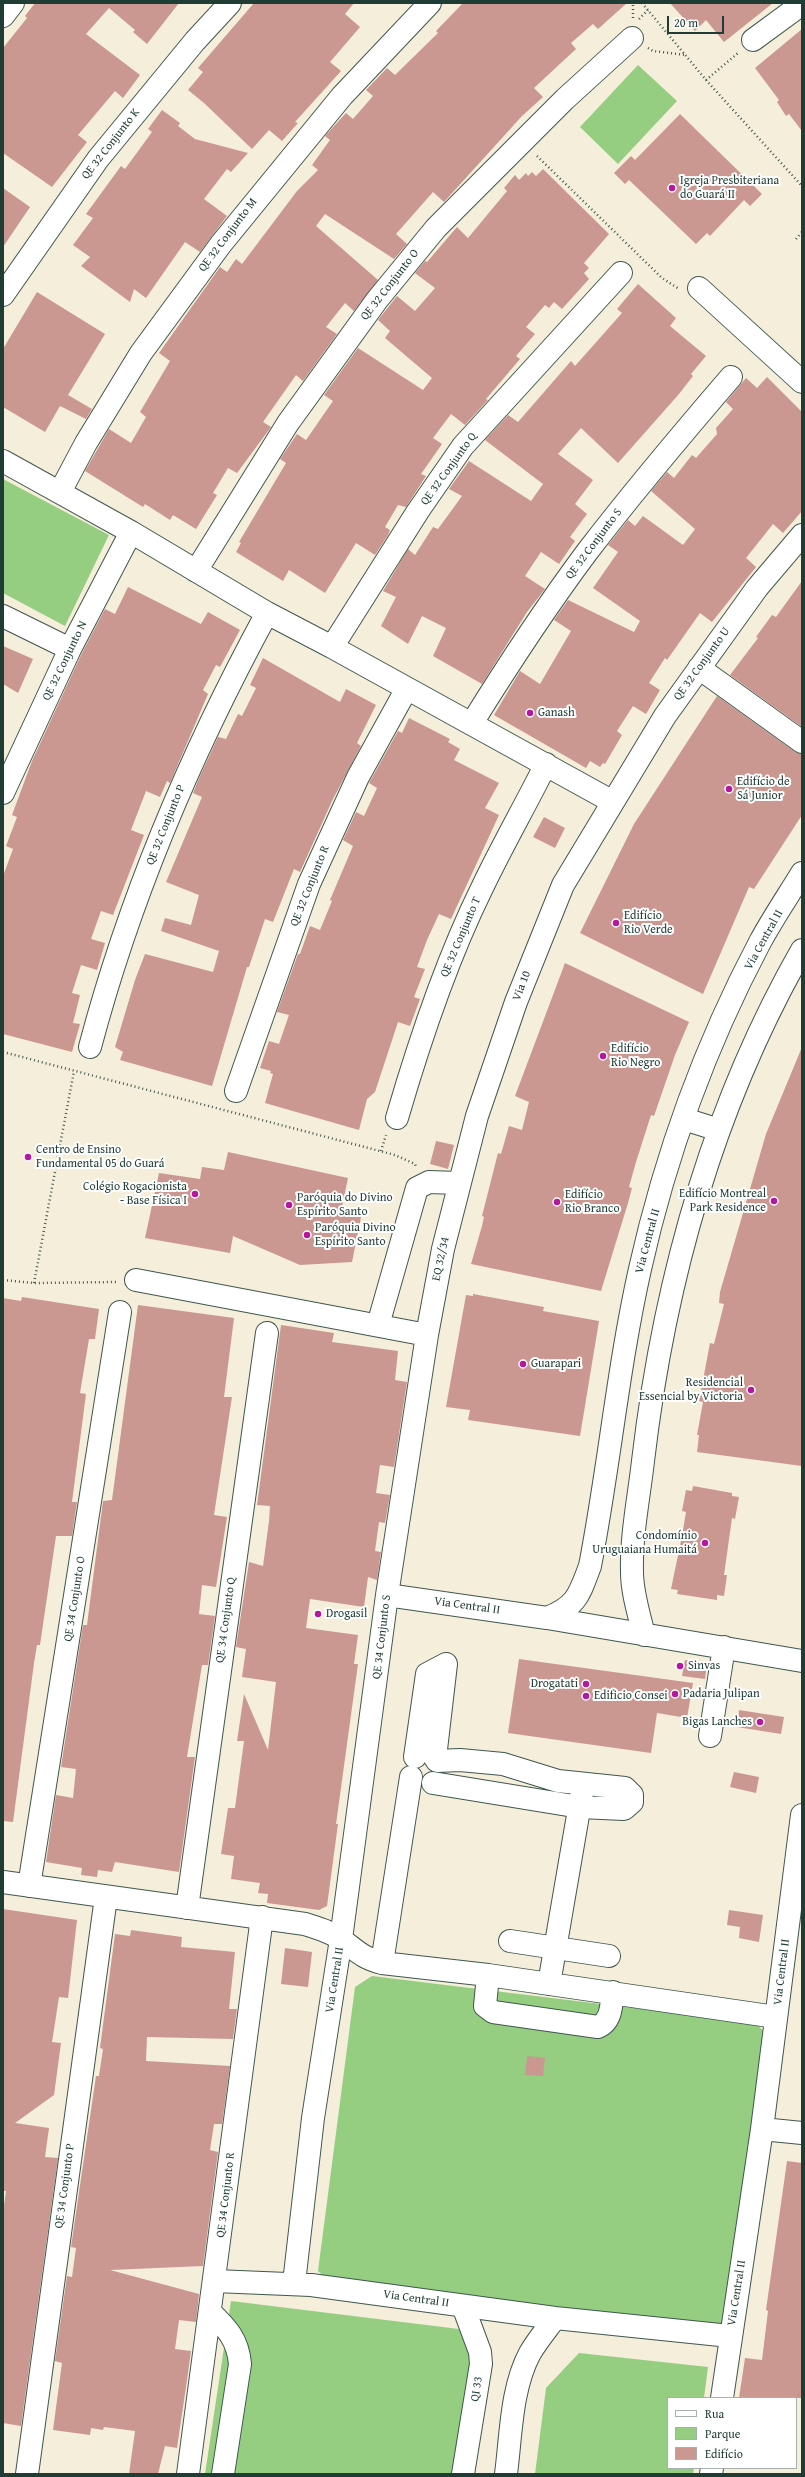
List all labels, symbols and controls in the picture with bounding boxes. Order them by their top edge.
scale bar [669,8,726,34]
text: 20 m [674,14,698,31]
street label: QE 32 Conjunto K [79,106,143,182]
place label: Igreja Presbiteriana do Guará II [680,174,779,202]
marker: Igreja Presbiteriana do Guará II [667,183,677,193]
street label: QE 32 Conjunto M [196,195,260,275]
street label: QE 32 Conjunto O [358,247,422,323]
street label: QE 32 Conjunto Q [418,430,480,508]
street label: QE 32 Conjunto S [563,506,625,582]
street label: QE 32 Conjunto N [39,619,91,703]
street label: QE 32 Conjunto U [671,625,733,703]
place label: Ganash [538,706,575,720]
marker: Ganash [525,708,535,718]
place label: Edifício de Sá Junior [737,775,790,803]
street label: QE 32 Conjunto P [143,783,189,867]
marker: Edifício de Sá Junior [724,784,734,794]
street label: QE 32 Conjunto R [287,843,333,929]
street label: QE 32 Conjunto T [438,895,484,979]
street label: Via Central II [742,907,786,973]
place label: Edifício Rio Verde [624,909,673,937]
marker: Edifício Rio Verde [611,918,621,928]
street label: Via 10 [510,969,534,1003]
place label: Edifício Rio Negro [611,1042,660,1070]
marker: Edifício Rio Negro [598,1051,608,1061]
place label: Centro de Ensino Fundamental 05 do Guará [36,1143,164,1171]
marker: Centro de Ensino Fundamental 05 do Guará [23,1152,33,1162]
place label: Colégio Rogacionista - Base Física I [83,1180,187,1208]
place label: Edifício Montreal Park Residence [679,1187,766,1215]
place label: Edifício Rio Branco [565,1188,620,1216]
marker: Colégio Rogacionista - Base Física I [190,1189,200,1199]
place label: Paróquia do Divino Espírito Santo [297,1191,393,1219]
marker: Edifício Montreal Park Residence [769,1196,779,1206]
marker: Edifício Rio Branco [552,1197,562,1207]
marker: Paróquia do Divino Espírito Santo [284,1200,294,1210]
street label: Via Central II [632,1207,664,1275]
place label: Paróquia Divino Espírito Santo [315,1221,396,1249]
marker: Paróquia Divino Espírito Santo [302,1230,312,1240]
street label: EQ 32/34 [429,1236,453,1282]
place label: Guarapari [531,1357,581,1371]
marker: Guarapari [518,1359,528,1369]
place label: Residencial Essencial by Victoria [639,1376,743,1404]
marker: Residencial Essencial by Victoria [746,1385,756,1395]
place label: Condomínio Uruguaiana Humaitá [592,1529,697,1557]
marker: Condomínio Uruguaiana Humaitá [700,1538,710,1548]
street label: QE 34 Conjunto O [61,1555,89,1643]
street label: QE 34 Conjunto Q [213,1576,239,1664]
street label: QE 34 Conjunto S [370,1594,394,1680]
street label: Via Central II [433,1594,501,1618]
place label: Drogasil [326,1607,367,1621]
marker: Drogasil [313,1609,323,1619]
place label: Sinvas [688,1659,720,1673]
marker: Sinvas [675,1661,685,1671]
place label: Drogatati [531,1677,578,1691]
marker: Drogatati [581,1679,591,1689]
place label: Padaria Julipan [683,1687,760,1701]
place label: Edificio Consei [594,1689,668,1703]
marker: Padaria Julipan [670,1689,680,1699]
marker: Edificio Consei [581,1691,591,1701]
place label: Bigas Lanches [682,1715,752,1729]
marker: Bigas Lanches [755,1717,765,1727]
street label: Via Central II [771,1938,793,2006]
street label: Via Central II [323,1946,347,2014]
street label: QE 34 Conjunto P [52,2143,78,2229]
street label: QE 34 Conjunto R [214,2151,238,2239]
street label: Via Central II [725,2259,749,2327]
street label: Via Central II [382,2287,450,2311]
street label: QI 33 [468,2375,486,2403]
legend [667,2397,797,2469]
text: Rua [705,2405,724,2422]
text: Parque [705,2425,740,2442]
text: Edifício [705,2445,743,2462]

